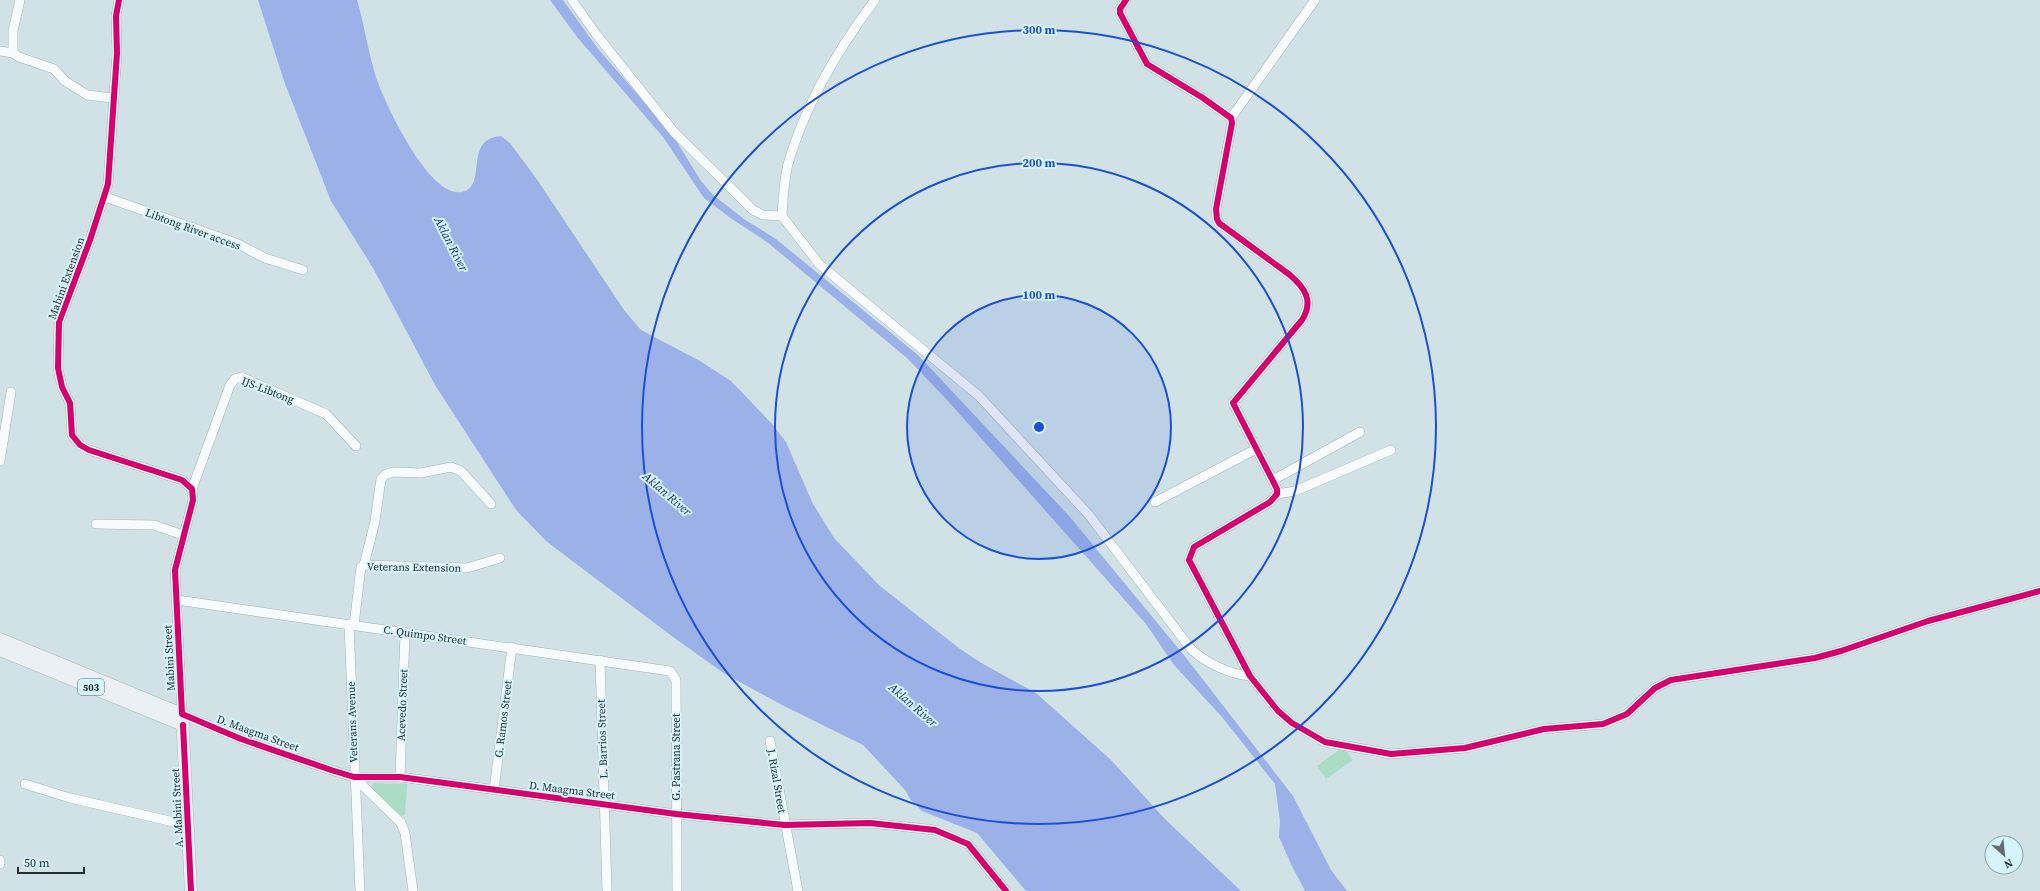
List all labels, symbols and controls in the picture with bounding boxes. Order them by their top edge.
text: 300 m [1023,22,1056,38]
text: 200 m [1023,155,1056,171]
street label: Libtong River access [143,205,243,254]
water label: Aklan River [430,213,472,275]
street label: Mabini Extension [45,235,88,321]
text: 100 m [1023,287,1056,303]
street label: IJS-Libtong [239,374,297,407]
centre of rings [1032,420,1046,434]
water label: Aklan River [639,468,695,520]
street label: Veterans Extension [367,559,462,576]
street label: C. Quimpo Street [383,622,468,649]
street label: Mabini Street [160,624,179,691]
street label: Acevedo Street [394,668,411,741]
road number: 503 [78,679,104,695]
street label: G. Ramos Street [491,679,516,759]
water label: Aklan River [885,679,941,731]
street label: Veterans Avenue [344,681,361,763]
street label: L. Barrios Street [594,699,611,779]
street label: D. Maagma Street [215,712,301,755]
street label: G. Pastrana Street [669,713,684,801]
street label: J. Rizal Street [763,747,790,815]
street label: A. Mabini Street [168,768,187,848]
street label: D. Maagma Street [528,778,616,803]
north arrow [1984,835,2024,875]
scale bar [18,849,84,875]
text: 50 m [24,855,50,871]
text: N [2001,855,2015,872]

